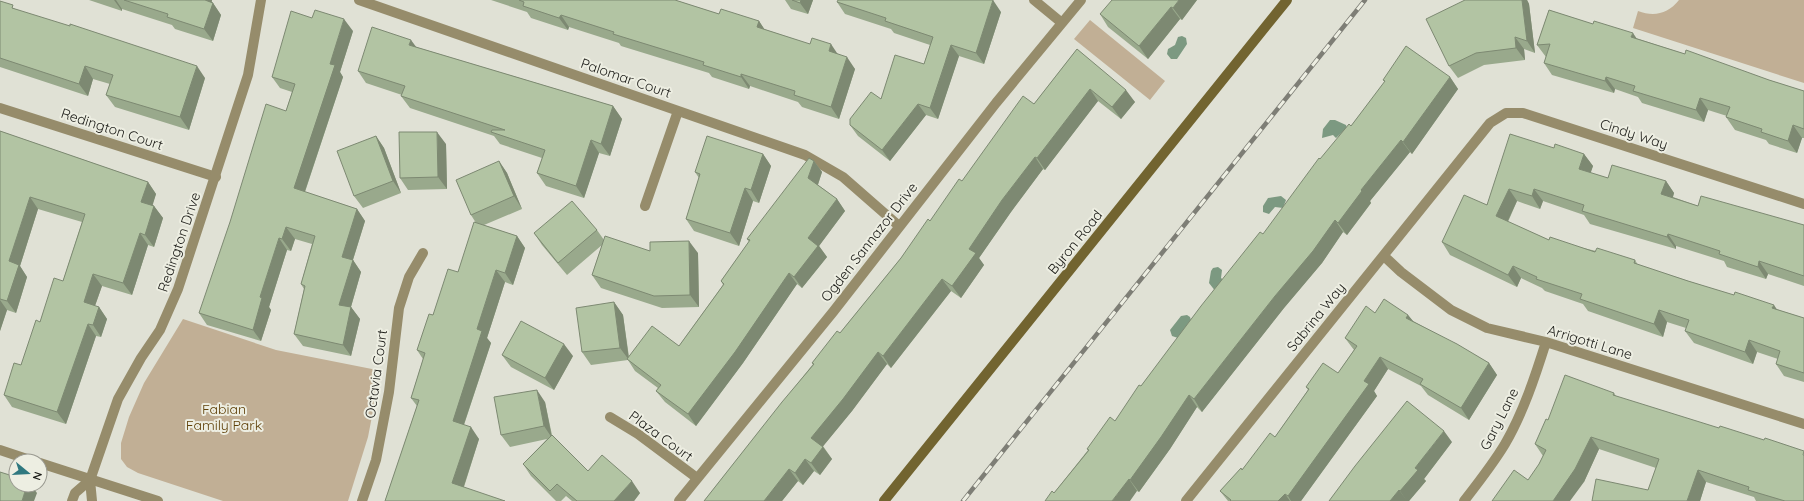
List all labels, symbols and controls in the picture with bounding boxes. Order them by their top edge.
street label: Palomar Court [578,54,674,102]
street label: Redington Court [59,104,166,154]
street label: Cindy Way [1598,115,1670,153]
street label: Ogden Sannazor Drive [817,179,921,305]
street label: Redington Drive [154,190,205,294]
street label: Byron Road [1044,206,1106,278]
street label: Sabrina Way [1283,279,1349,355]
street label: Arrigotti Lane [1545,321,1635,363]
street label: Octavia Court [361,328,391,420]
street label: Gary Lane [1476,385,1522,453]
park label: Fabian Family Park [186,400,262,434]
street label: Plaza Court [625,407,697,465]
north arrow [8,453,48,493]
text: N [30,470,45,482]

